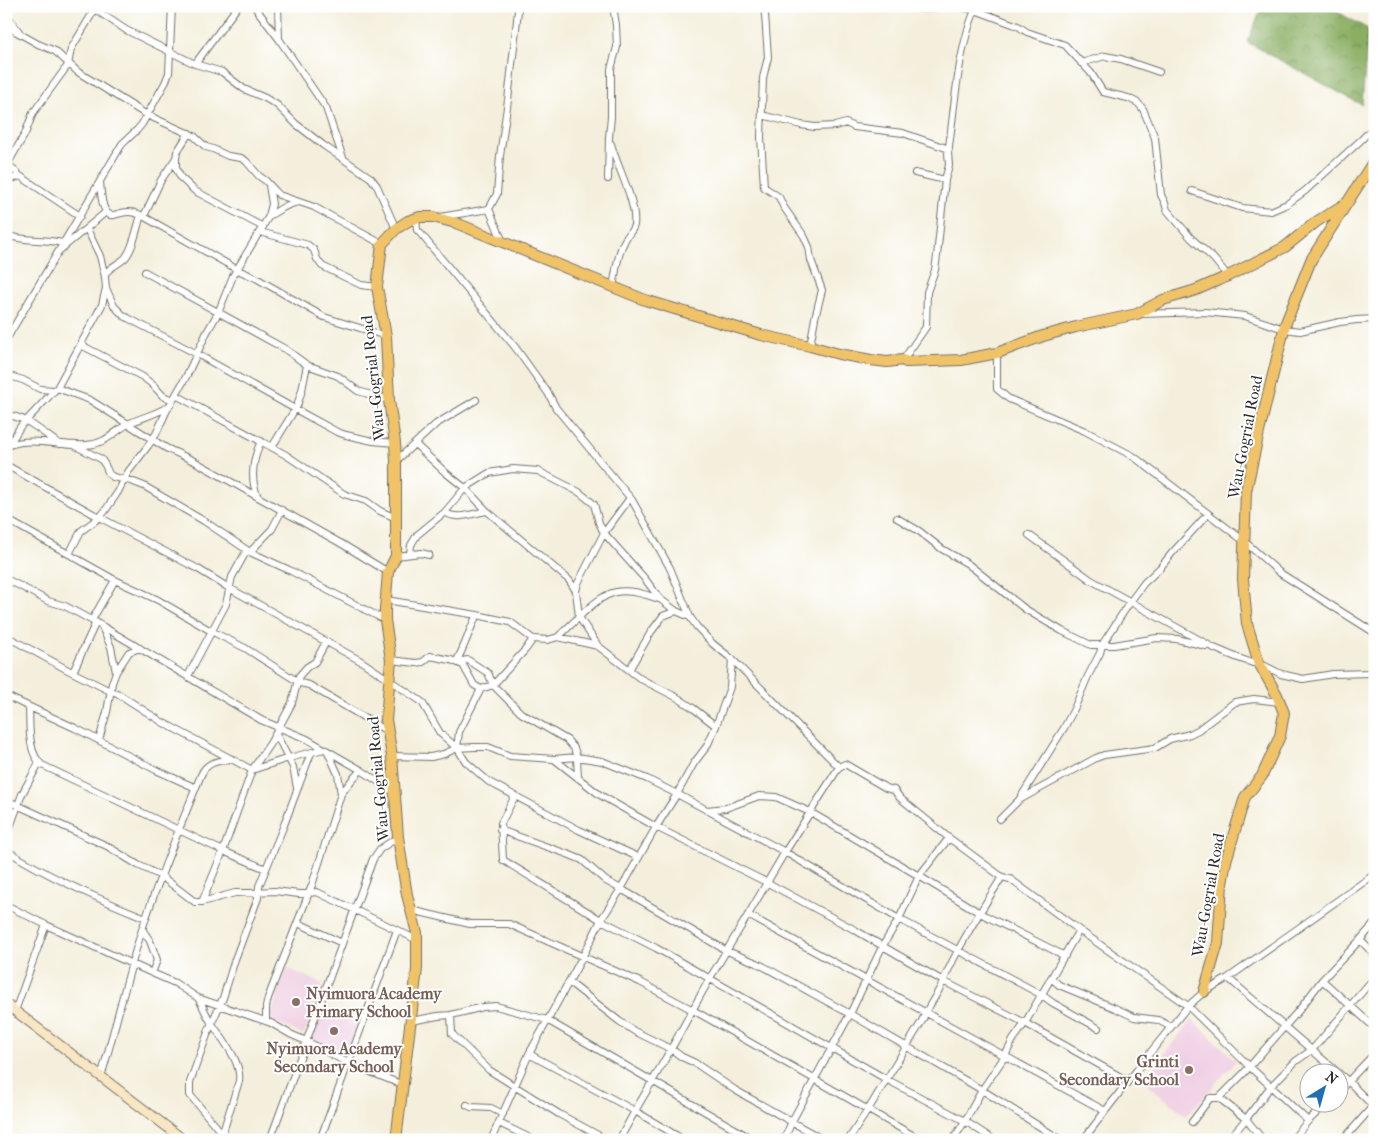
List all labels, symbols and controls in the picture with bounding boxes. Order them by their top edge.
street label: Wau-Gogrial Road [357,314,389,442]
street label: Wau-Gogrial Road [1223,373,1266,501]
street label: Wau-Gogrial Road [363,715,393,843]
street label: Wau-Gogrial Road [1188,831,1228,960]
place label: Nyimuora Academy Primary School [306,984,443,1022]
marker: Nyimuora Academy Primary School [290,996,302,1008]
marker: Nyimuora Academy Secondary School [328,1025,340,1037]
place label: Nyimuora Academy Secondary School [266,1039,403,1077]
place label: Grinti Secondary School [1059,1052,1180,1090]
marker: Grinti Secondary School [1183,1064,1195,1076]
north arrow [1298,1064,1348,1114]
text: N [1322,1068,1341,1088]

